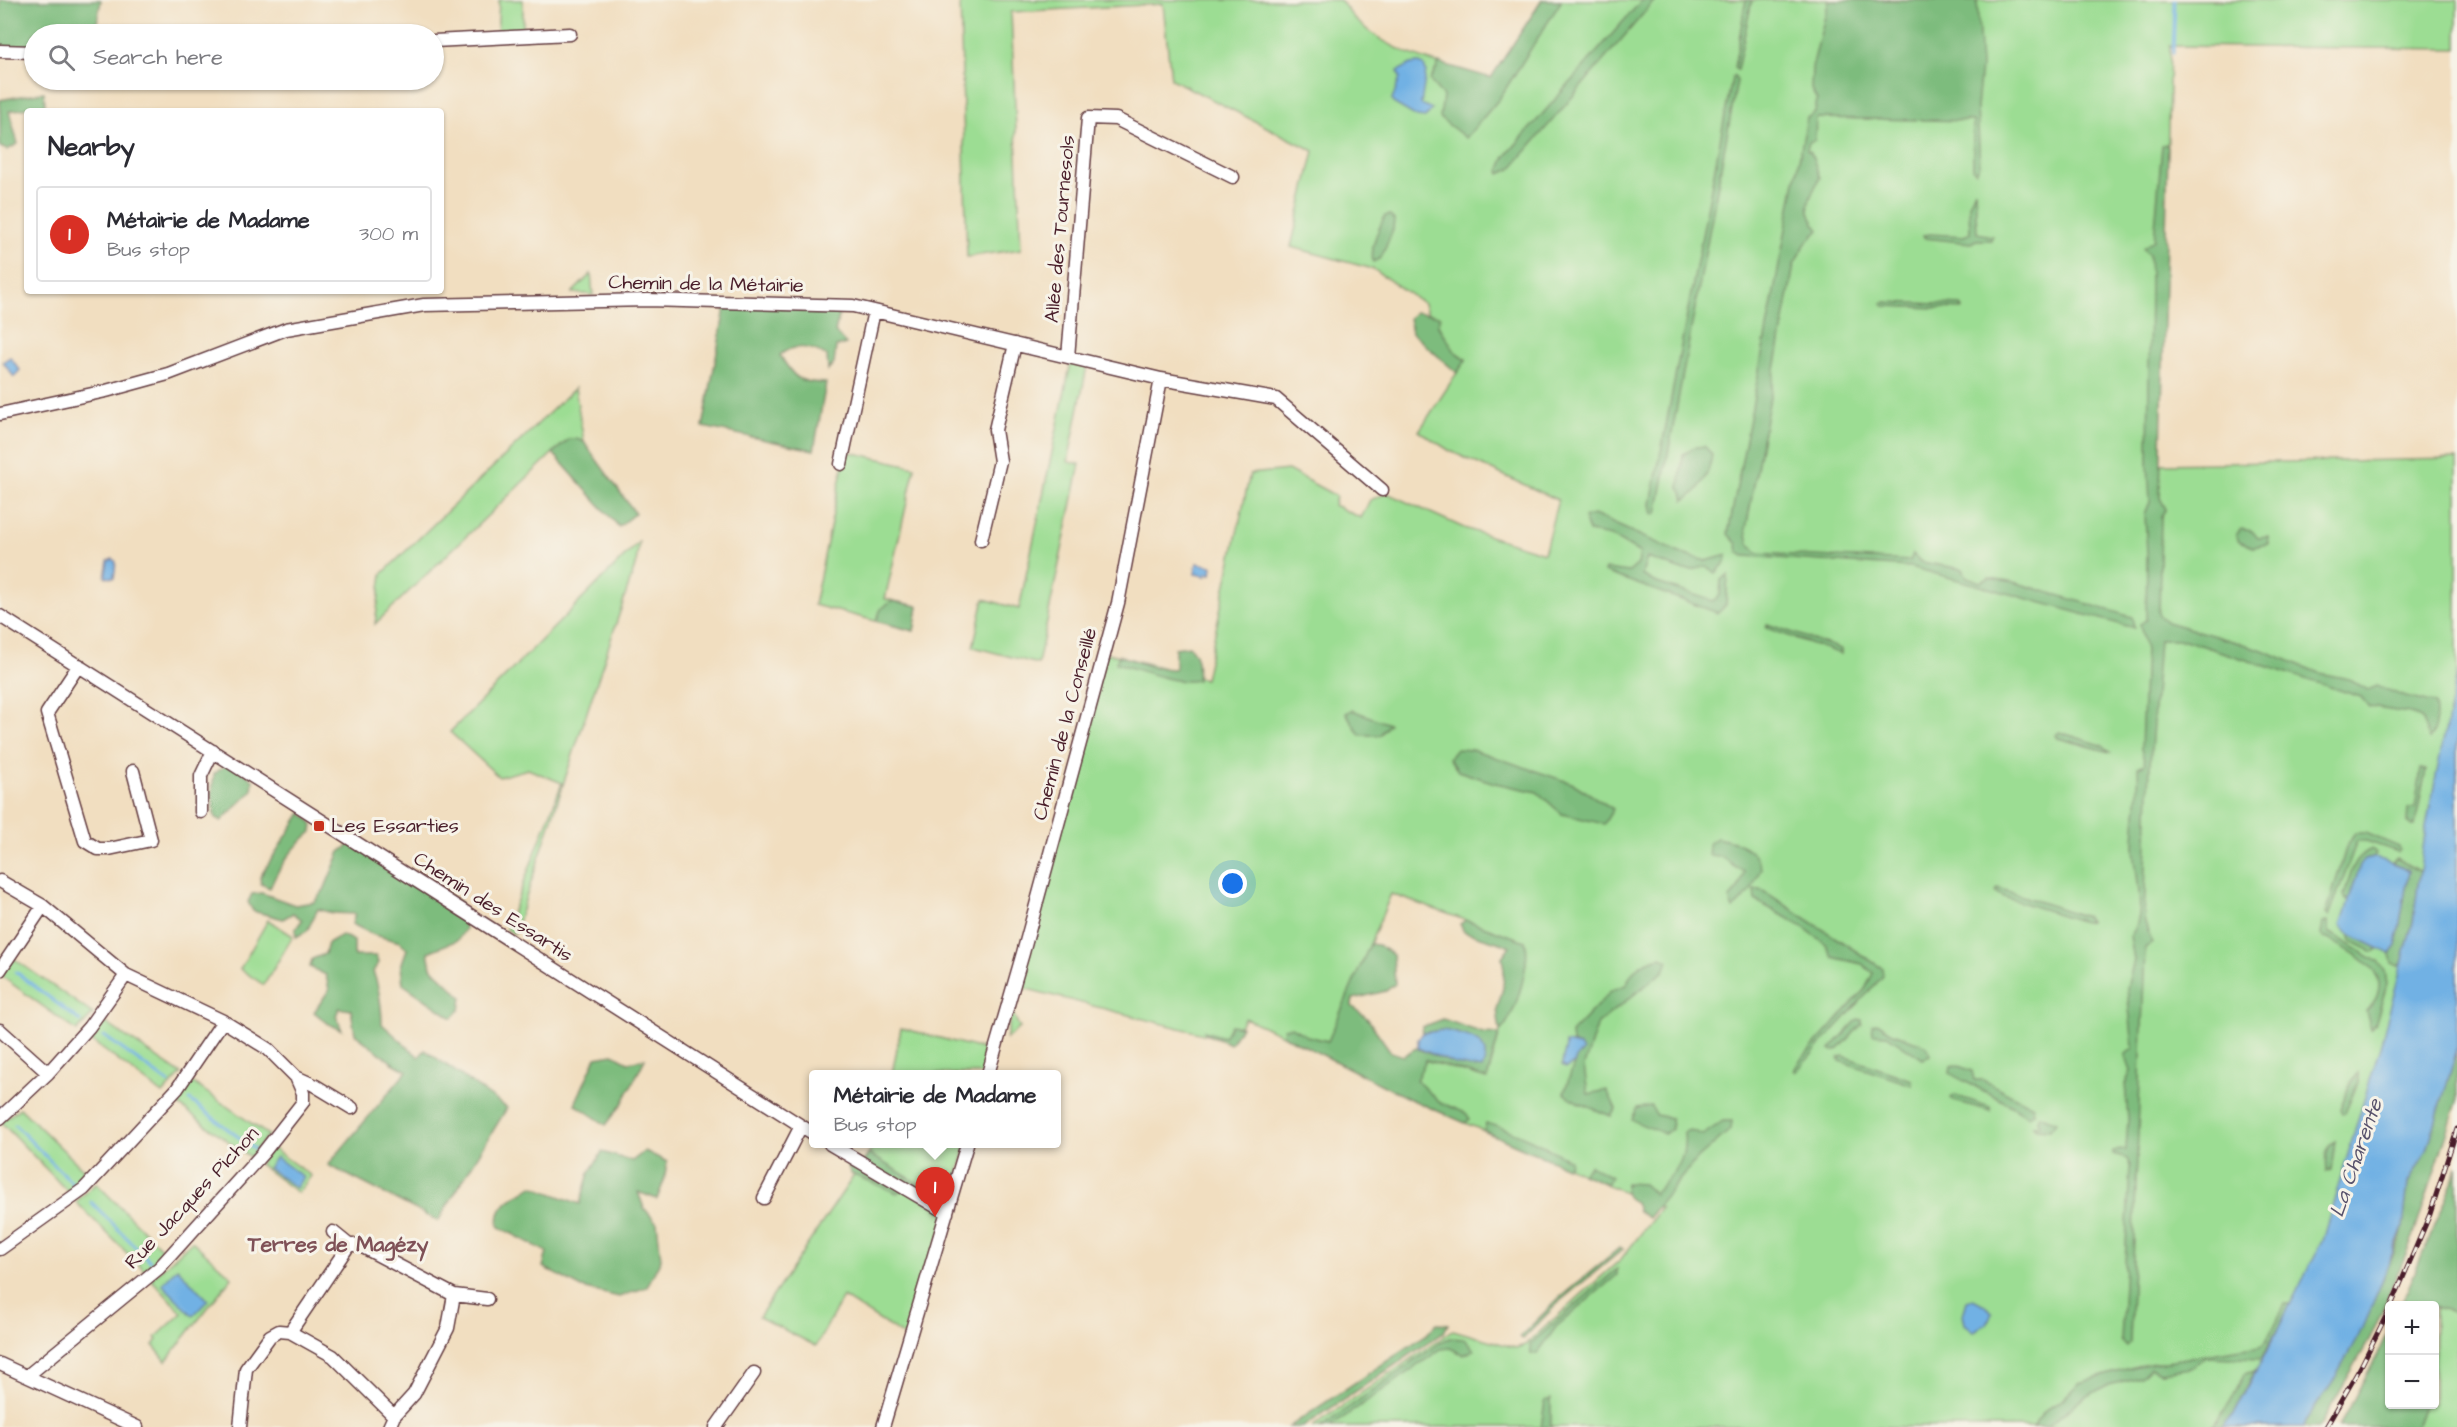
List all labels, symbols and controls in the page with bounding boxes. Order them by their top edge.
search box [24,24,444,90]
icon: search [45,41,78,74]
text: Search here [93,42,223,73]
text: Nearby [48,129,135,165]
street label: Allée des Tournesols [1038,134,1082,324]
text: Métairie de Madame [107,205,310,236]
text: 1 [68,220,71,248]
text: 300 m [359,220,418,248]
text: Bus stop [107,236,190,264]
street label: Chemin de la Métairie [608,268,804,300]
street label: Chemin de la Conseillé [1026,624,1104,823]
place label: Les Essarties [331,812,459,840]
marker: Les Essarties [312,819,326,833]
street label: Chemin des Essartis [408,845,578,969]
your location [1218,869,1247,898]
popup [809,1070,1061,1148]
text: Métairie de Madame [834,1080,1036,1111]
water label: La Charente [2322,1094,2390,1221]
text: Bus stop [834,1111,917,1139]
street label: Rue Jacques Pichon [118,1121,266,1275]
pin: 1 [916,1168,954,1217]
district label: Terres de Magézy [247,1230,429,1262]
map controls [2385,1301,2439,1409]
button: + [2385,1301,2439,1355]
button: − [2385,1355,2439,1409]

